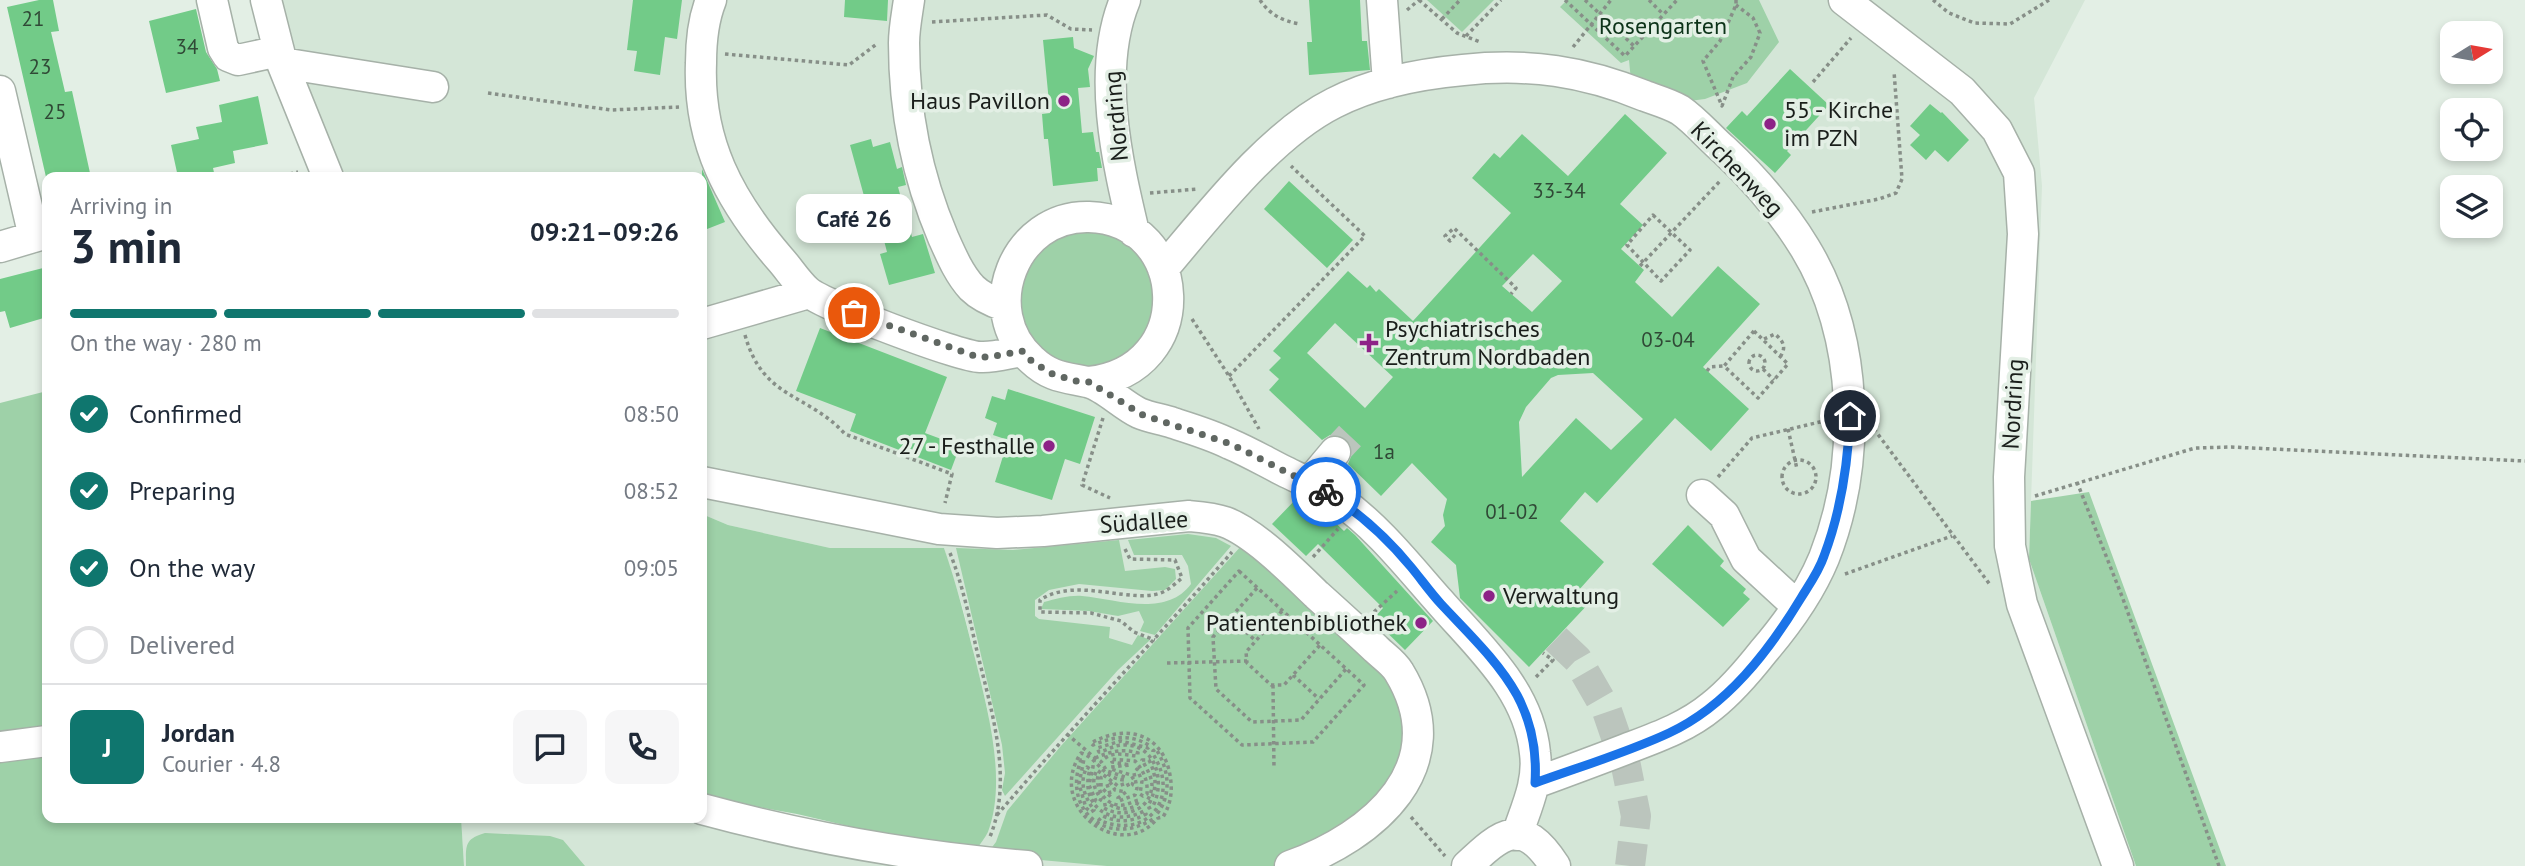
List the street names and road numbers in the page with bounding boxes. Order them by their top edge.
street label: Nordring [1096,70,1135,163]
street label: Kirchenweg [1684,114,1790,223]
street label: Nordring [1995,358,2030,450]
street label: Südallee [1099,503,1189,540]

